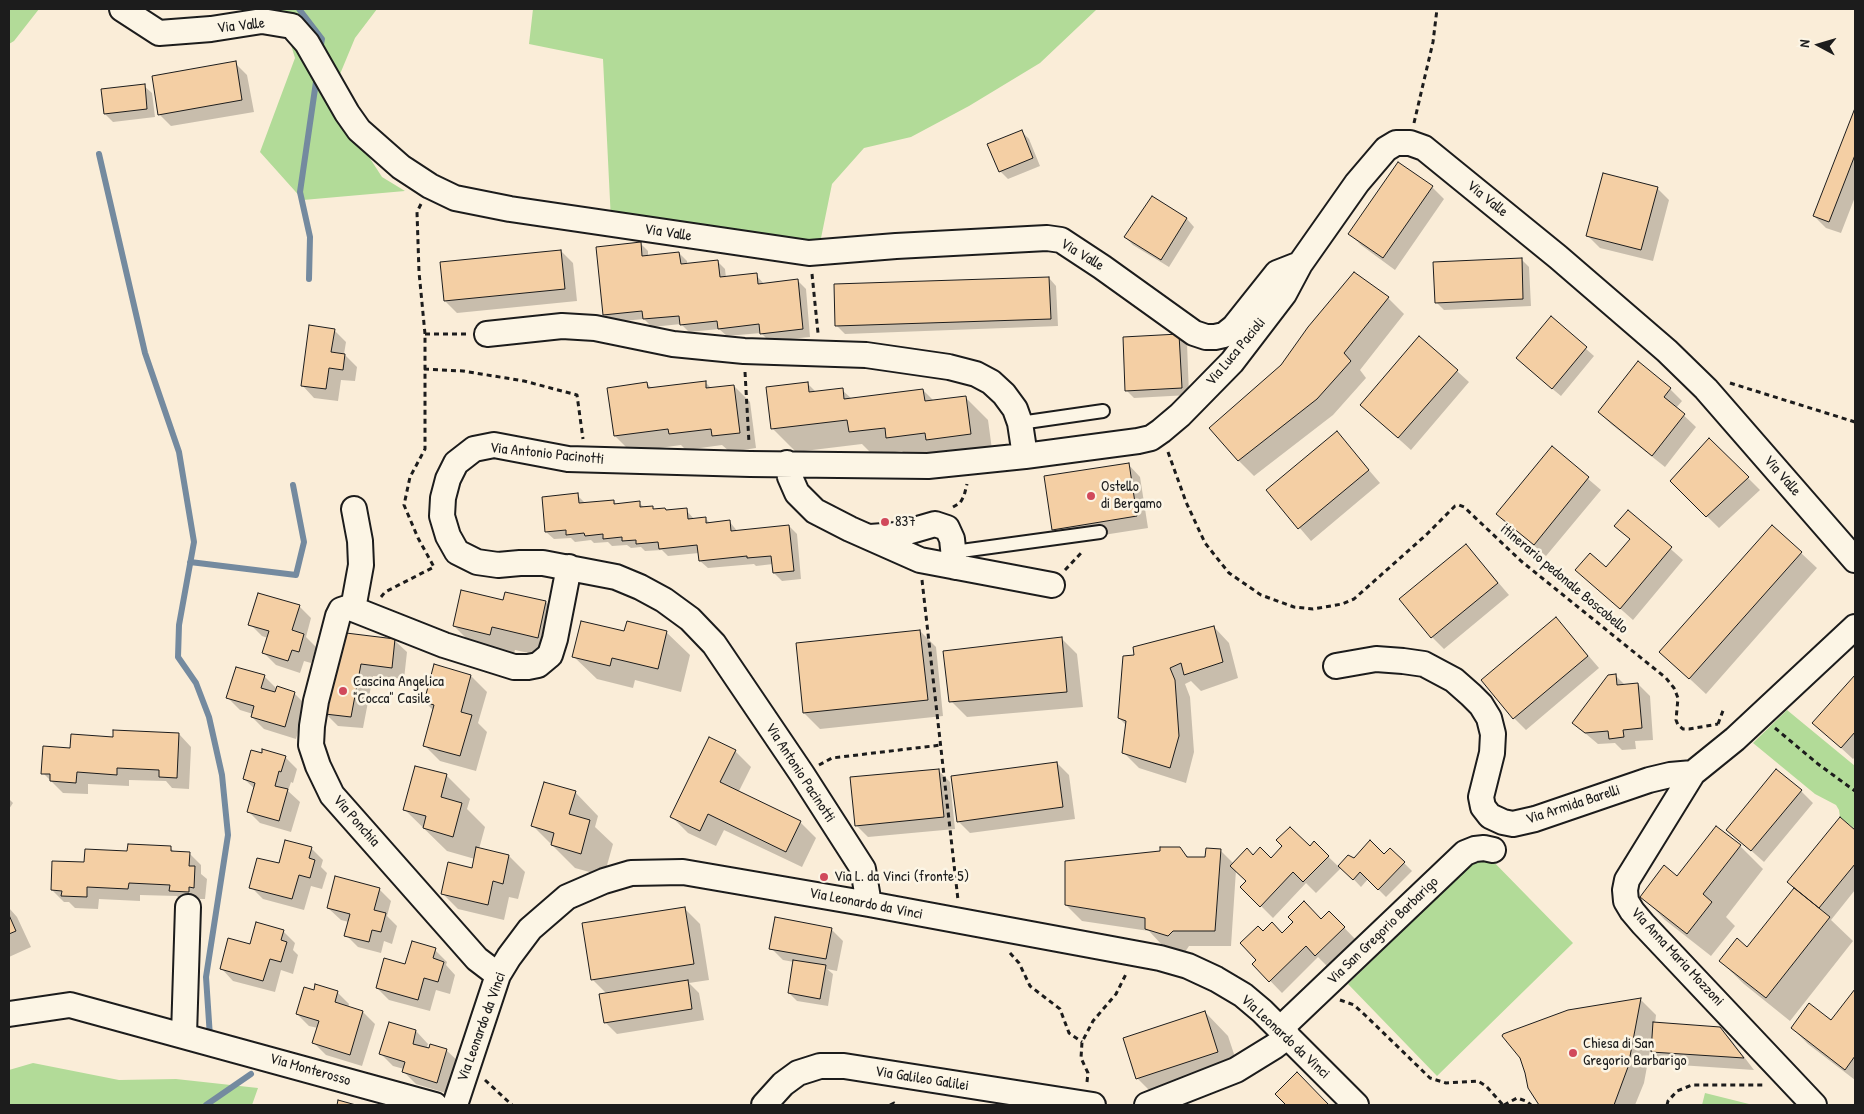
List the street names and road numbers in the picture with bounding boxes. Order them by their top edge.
street label: Via Valle [216,15,266,37]
street label: Via Valle [1463,177,1511,221]
street label: Via Valle [643,220,693,246]
street label: Via Valle [1057,235,1107,275]
street label: Via Luca Pacioli [1202,314,1270,390]
street label: Via Antonio Pacinotti [489,439,605,469]
street label: Via Valle [1760,452,1804,500]
street label: itinerario pedonale Boscobello [1496,520,1632,638]
street label: Via Antonio Pacinotti [761,720,839,826]
street label: Via Armida Barelli [1524,781,1622,829]
street label: Via Ponchia [329,792,383,850]
street label: Via San Gregorio Barbarigo [1324,873,1442,989]
street label: Via Leonardo da Vinci [808,884,924,924]
street label: Via Anna Maria Mozzoni [1627,904,1727,1010]
street label: Via Leonardo da Vinci [454,970,510,1084]
street label: Via Leonardo da Vinci [1237,991,1333,1083]
street label: Via Monterosso [267,1050,353,1090]
street label: Via Galileo Galilei [874,1063,970,1095]

